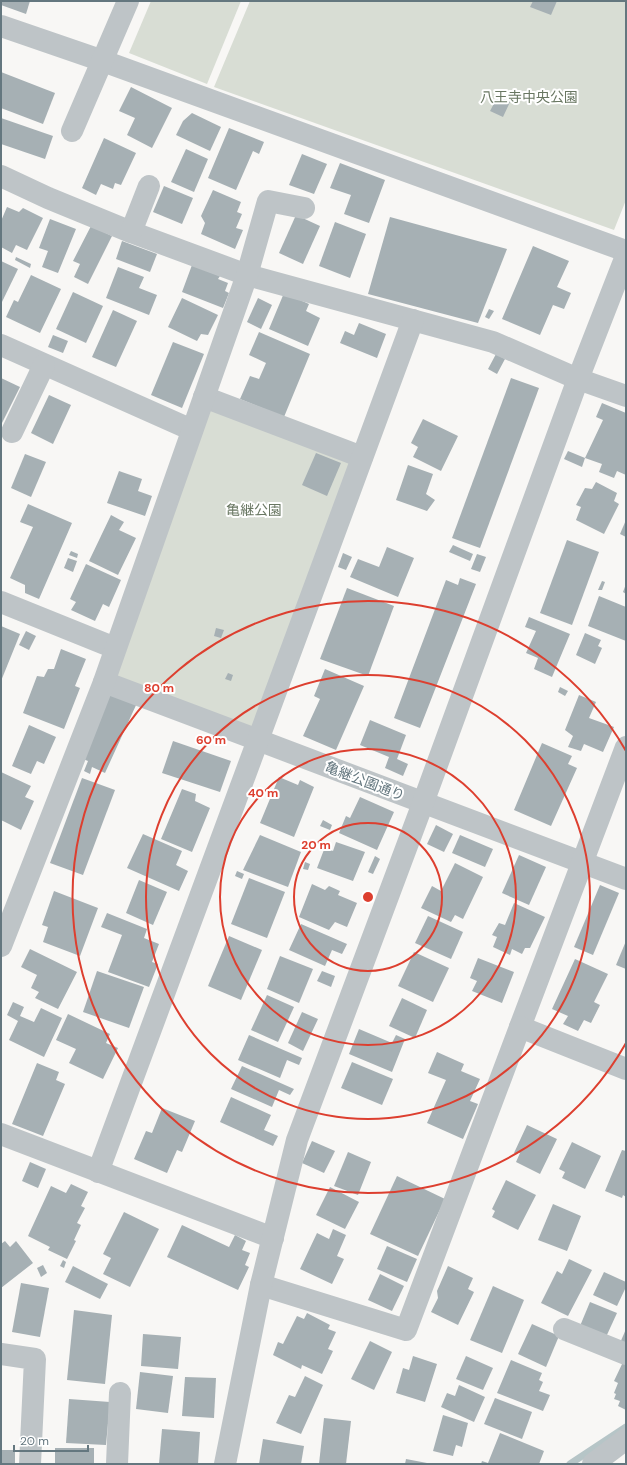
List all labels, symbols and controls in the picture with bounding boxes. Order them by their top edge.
park label: 八王寺中央公園 [480,88,578,106]
park label: 亀継公園 [226,501,282,519]
text: 80 m [144,680,174,696]
text: 60 m [196,732,226,748]
street label: 亀継公園通り [323,758,407,804]
text: 40 m [248,785,278,801]
text: 20 m [301,837,331,853]
centre of rings [361,890,375,904]
scale bar [14,1427,88,1453]
text: 20 m [20,1433,49,1449]

